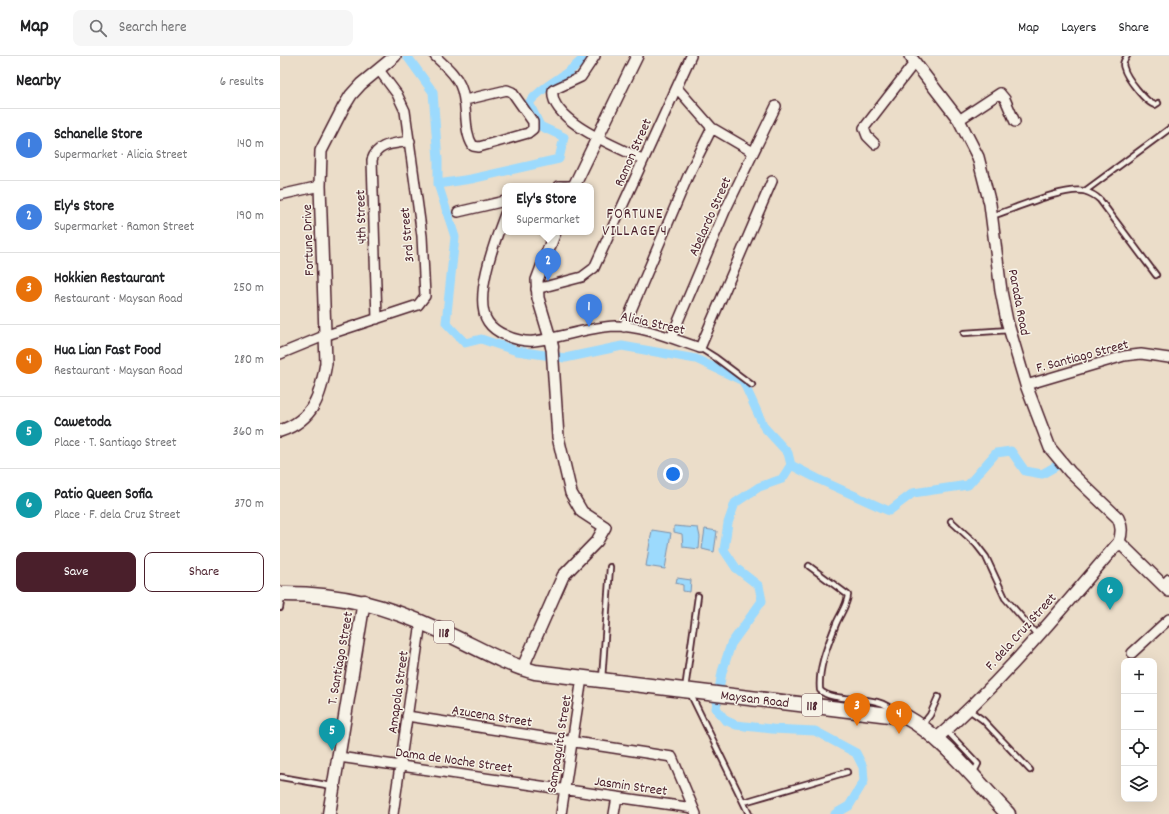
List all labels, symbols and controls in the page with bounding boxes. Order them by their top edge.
search box [73,10,353,46]
text: Map [20,14,49,41]
icon: search [87,17,109,39]
text: Search here [119,17,187,39]
text: Map [1018,18,1039,38]
text: Layers [1061,18,1096,38]
text: Share [1118,18,1149,38]
text: Nearby [16,70,60,94]
text: 6 results [220,73,264,92]
street label: Ramon Street [610,115,658,190]
text: Schanelle Store [54,124,142,146]
text: 1 [28,135,30,154]
text: 140 m [237,135,264,154]
text: Supermarket · Alicia Street [54,146,187,165]
street label: Abelardo Street [684,174,737,260]
popup [502,183,594,235]
street label: 4th Street [351,189,373,245]
text: Ely's Store [516,189,576,211]
text: Ely's Store [54,196,114,218]
street label: Fortune Drive [298,204,320,276]
district label: FORTUNE VILLAGE 4 [602,204,668,243]
street label: 3rd Street [396,206,420,263]
text: 2 [26,207,32,226]
text: 190 m [236,207,264,226]
text: Supermarket [516,211,580,230]
text: Supermarket · Ramon Street [54,218,194,237]
pin: 2 [535,248,561,281]
street label: Parada Road [1002,267,1034,337]
text: Hokkien Restaurant [54,268,165,290]
text: 3 [26,279,32,298]
text: 250 m [233,279,264,298]
text: Restaurant · Maysan Road [54,290,183,309]
pin: 1 [576,294,602,327]
street label: Alicia Street [618,307,687,341]
street label: F. Santiago Street [1034,335,1131,379]
text: Hua Lian Fast Food [54,340,161,362]
text: 4 [26,351,32,370]
text: 280 m [234,351,264,370]
text: Restaurant · Maysan Road [54,362,183,381]
text: Cawetoda [54,412,111,434]
text: 5 [26,423,32,442]
text: 360 m [233,423,264,442]
text: Place · T. Santiago Street [54,434,176,453]
your location [663,464,683,484]
text: Patio Queen Sofia [54,484,152,506]
text: 6 [26,495,32,514]
text: 370 m [234,495,264,514]
text: Place · F. dela Cruz Street [54,506,180,525]
button: Save [16,552,136,592]
button: Share [144,552,264,592]
pin: 6 [1097,577,1123,610]
street label: F. dela Cruz Street [981,589,1062,676]
street label: T. Santiago Street [323,610,359,706]
road number: 118 [434,621,454,643]
street label: Amapola Street [383,649,415,735]
map controls [1121,658,1157,802]
button: + [1121,658,1157,694]
street label: Maysan Road [719,686,790,714]
pin: 3 [844,693,870,726]
street label: Sampaguita Street [542,694,578,795]
road number: 118 [802,694,822,716]
button: − [1121,694,1157,730]
street label: Azucena Street [450,701,533,733]
pin: 4 [886,701,912,734]
pin: 5 [319,718,345,751]
button: locate [1121,730,1157,766]
street label: Dama de Noche Street [394,743,513,779]
button: layers [1121,766,1157,802]
street label: Jasmin Street [593,772,668,802]

